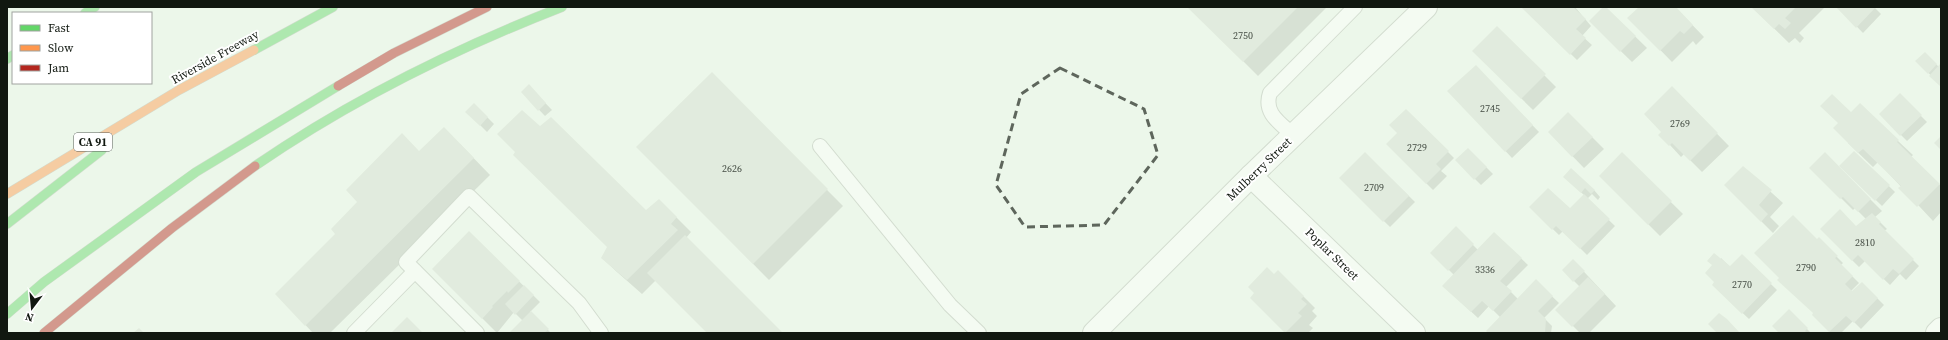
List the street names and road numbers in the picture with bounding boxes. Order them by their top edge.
street label: Riverside Freeway [168,26,262,88]
road number: CA 91 [74,133,112,151]
street label: Mulberry Street [1223,134,1295,204]
street label: Poplar Street [1302,224,1362,284]

